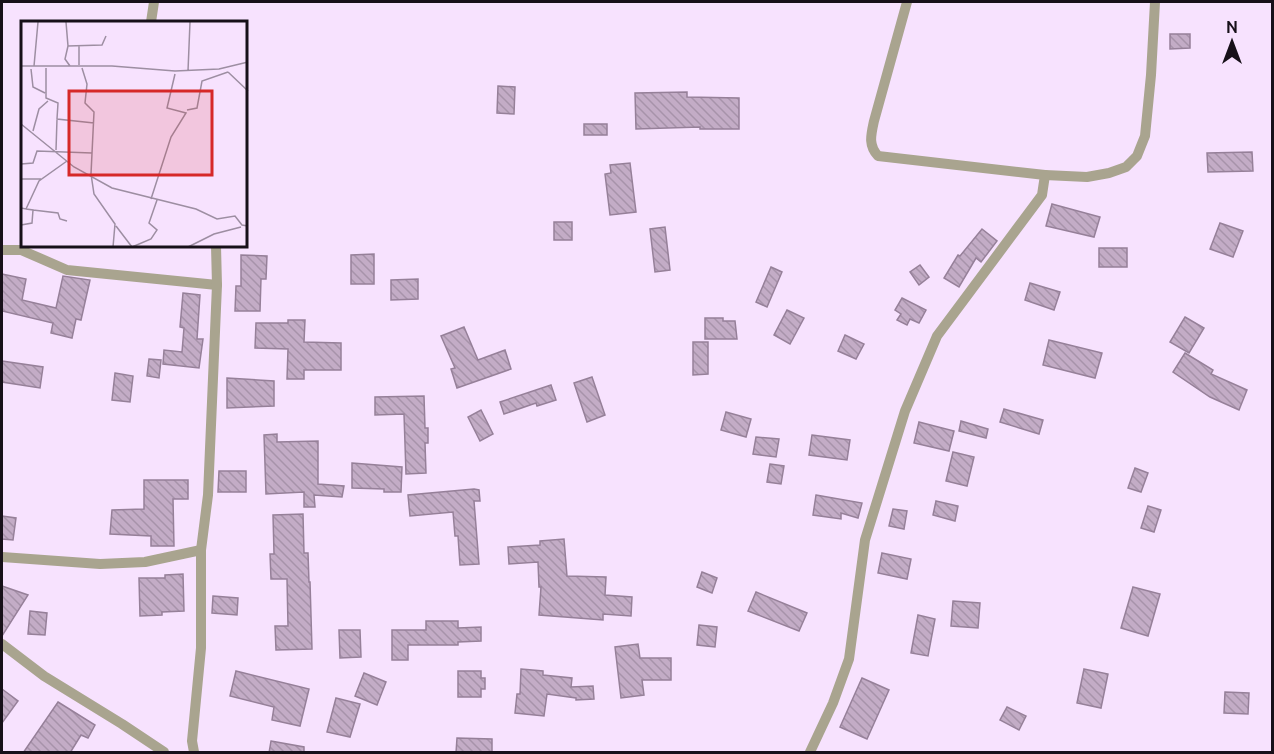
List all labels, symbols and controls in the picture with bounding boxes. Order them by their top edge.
north arrow [1202,12,1262,72]
text: N [1226,18,1238,36]
inset map [21,21,248,248]

